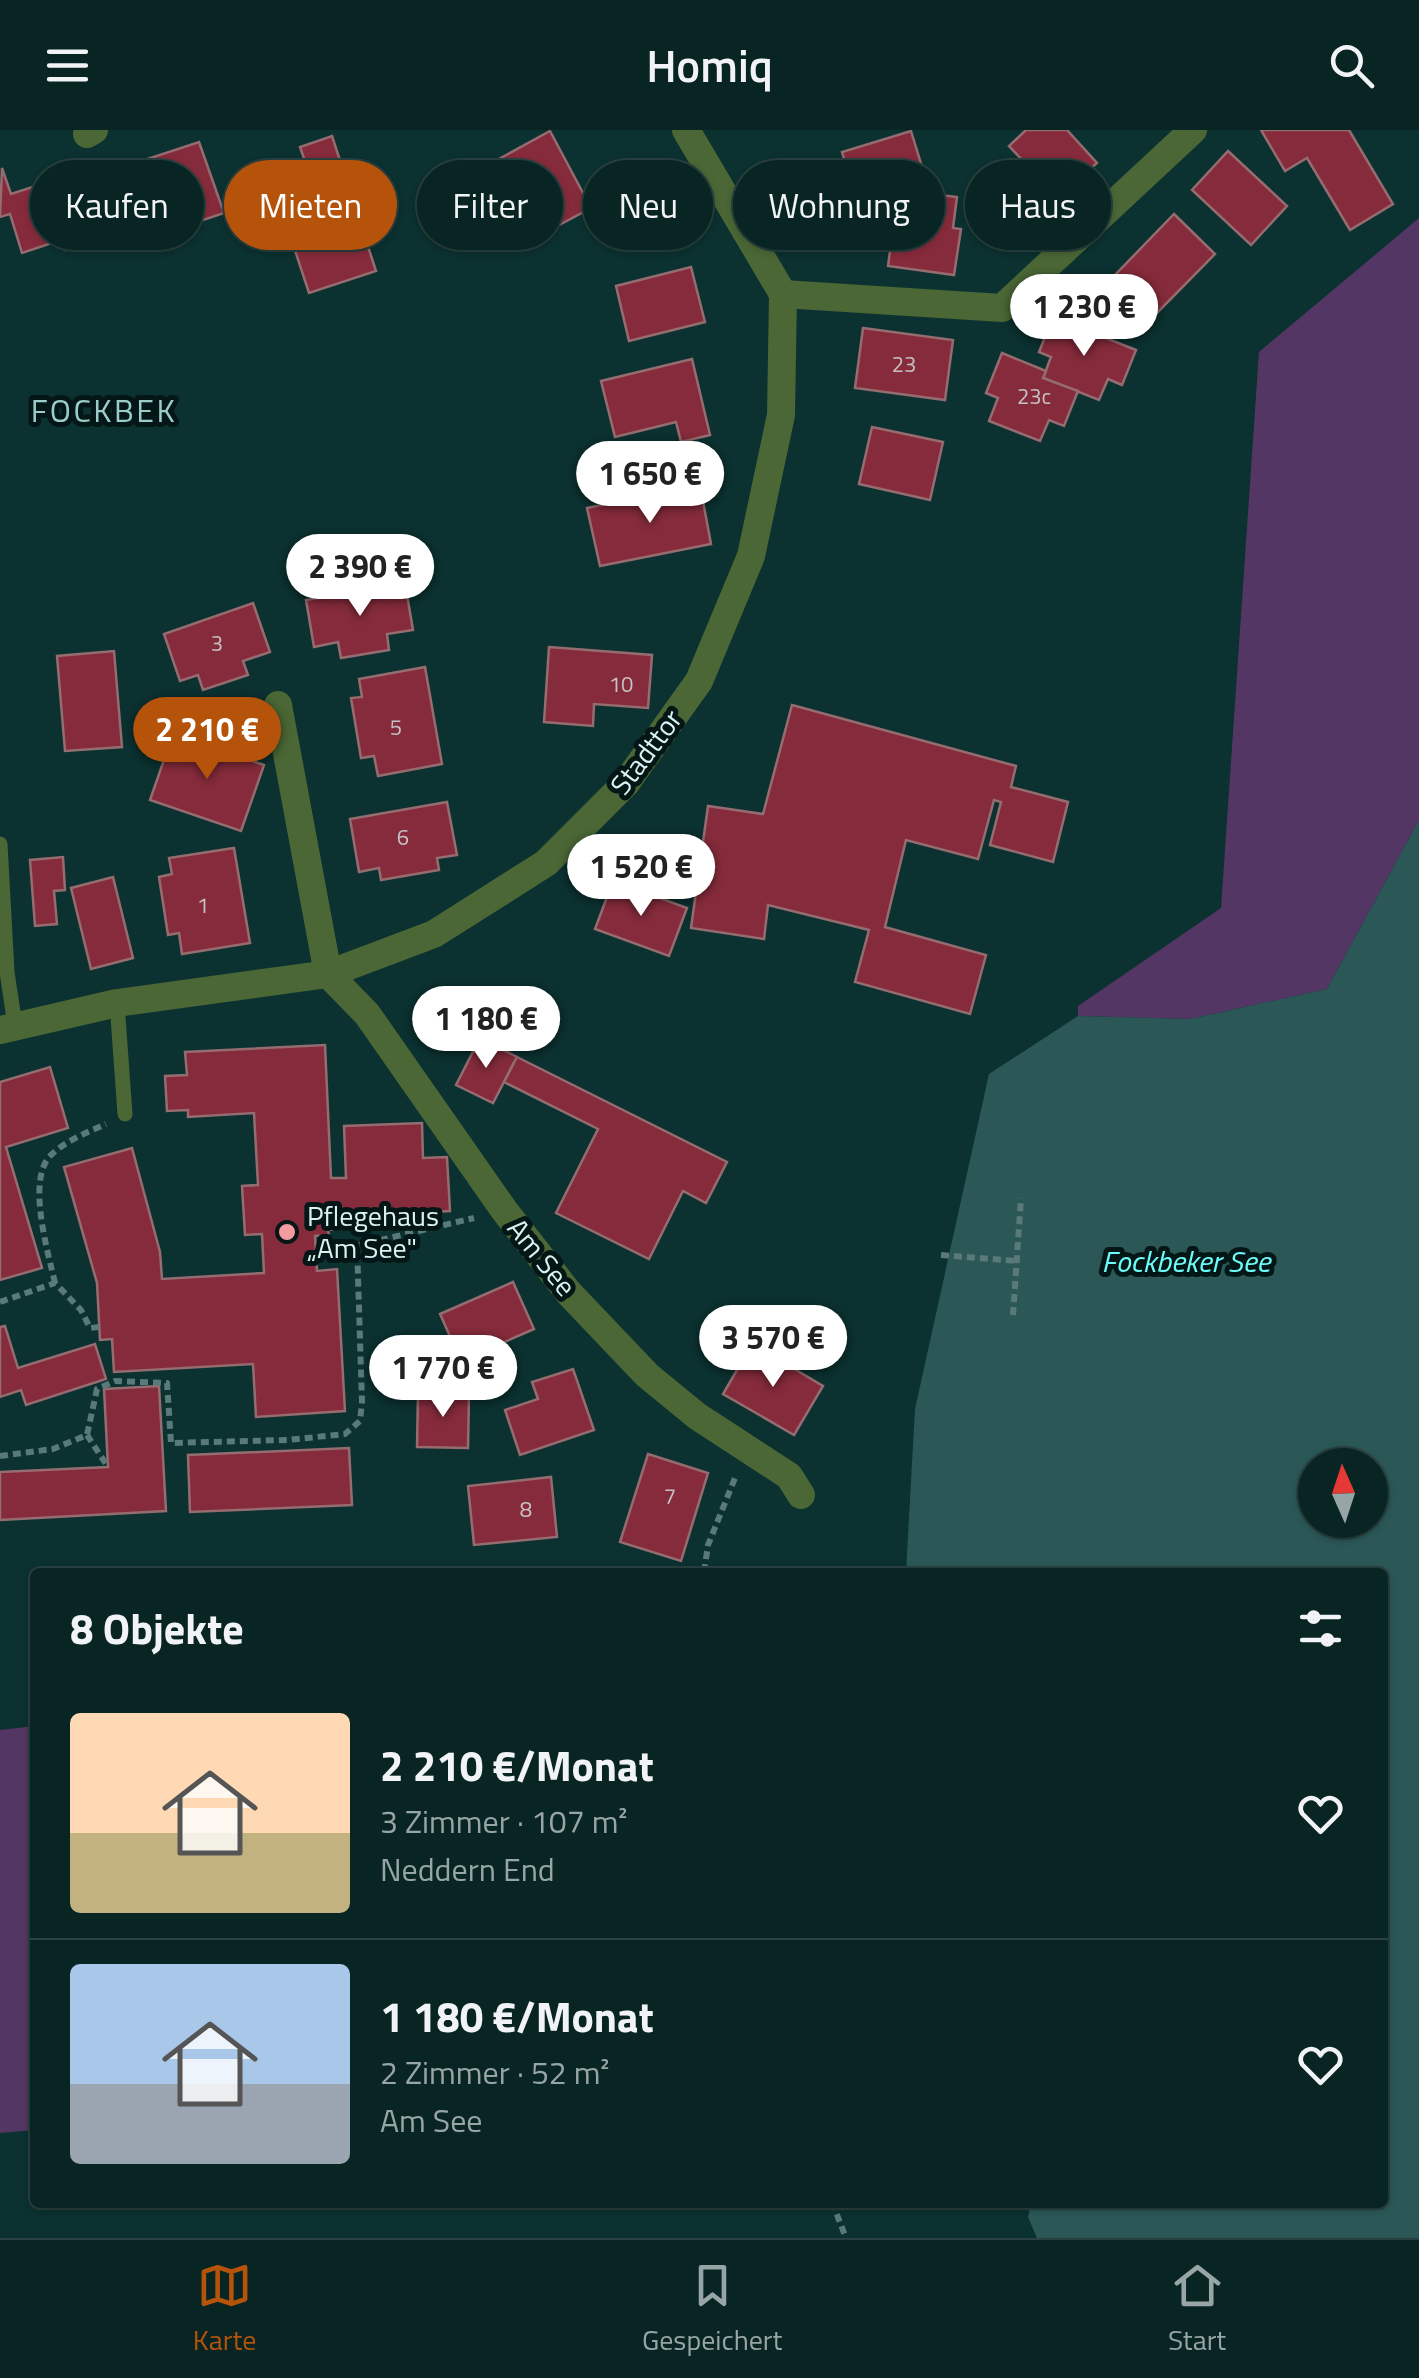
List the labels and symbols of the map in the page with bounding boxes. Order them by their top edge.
pin: 1 230 € [992,274,1176,359]
house number: 23 [892,347,916,381]
house number: 23c [1017,379,1051,413]
district label: FOCKBEK [31,386,177,434]
pin: 1 650 € [558,441,742,526]
pin: 2 390 € [268,534,452,619]
house number: 3 [211,626,223,660]
house number: 10 [609,667,633,701]
pin: 2 210 € [115,697,299,782]
street label: Stadttor [599,699,692,804]
house number: 5 [390,710,402,744]
house number: 6 [397,820,409,854]
pin: 1 520 € [549,834,733,919]
house number: 1 [197,888,209,922]
pin: 1 180 € [394,986,578,1071]
place label: Pflegehaus „Am See" [307,1194,439,1269]
street label: Am See [497,1208,587,1305]
marker: Pflegehaus „Am See" [276,1221,298,1243]
water label: Fockbeker See [1102,1238,1273,1284]
pin: 3 570 € [681,1305,865,1390]
pin: 1 770 € [351,1335,535,1420]
north arrow [1298,1448,1388,1538]
house number: 7 [664,1479,676,1513]
house number: 8 [520,1492,532,1526]

